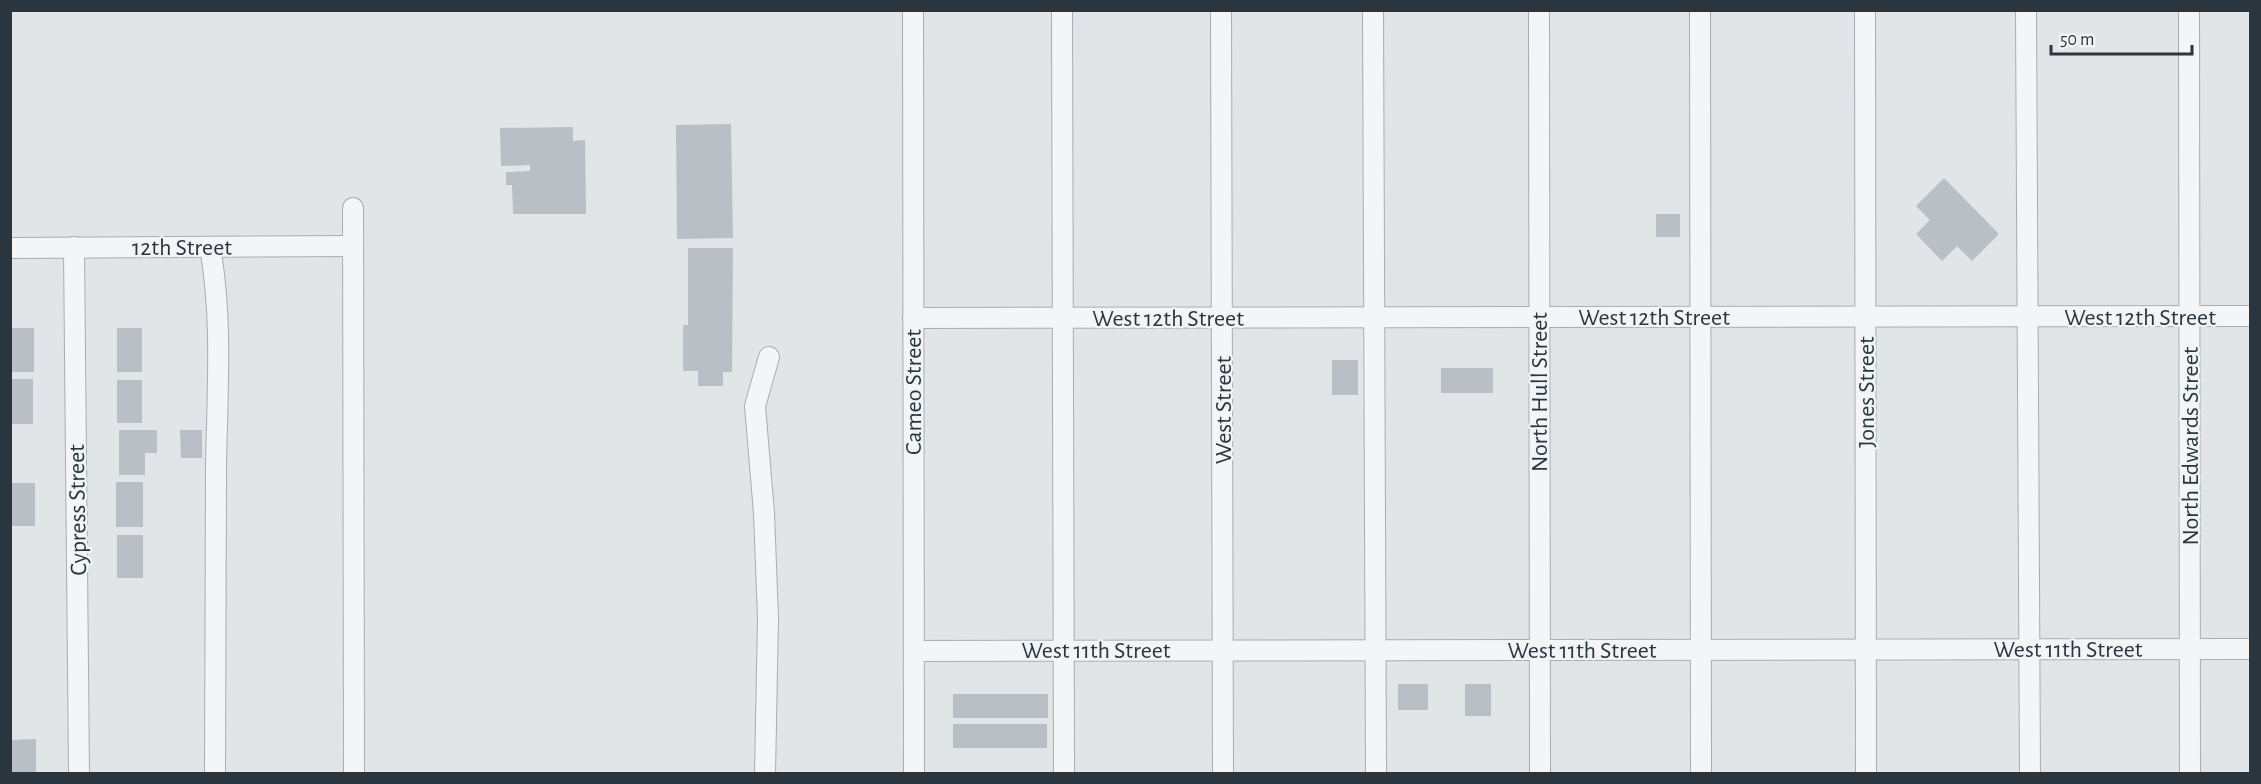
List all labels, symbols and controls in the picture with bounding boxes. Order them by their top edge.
scale bar [2051,18,2192,56]
text: 50 m [2060,31,2094,49]
street label: 12th Street [132,236,232,260]
street label: West 12th Street [1578,306,1730,330]
street label: West 12th Street [2064,306,2216,330]
street label: West 12th Street [1092,307,1244,331]
street label: North Hull Street [1528,312,1552,472]
street label: Cameo Street [902,329,926,455]
street label: Jones Street [1855,336,1879,448]
street label: North Edwards Street [2179,346,2203,545]
street label: West Street [1212,355,1236,464]
street label: Cypress Street [65,444,91,576]
street label: West 11th Street [1993,638,2143,662]
street label: West 11th Street [1021,639,1171,663]
street label: West 11th Street [1507,639,1657,663]

